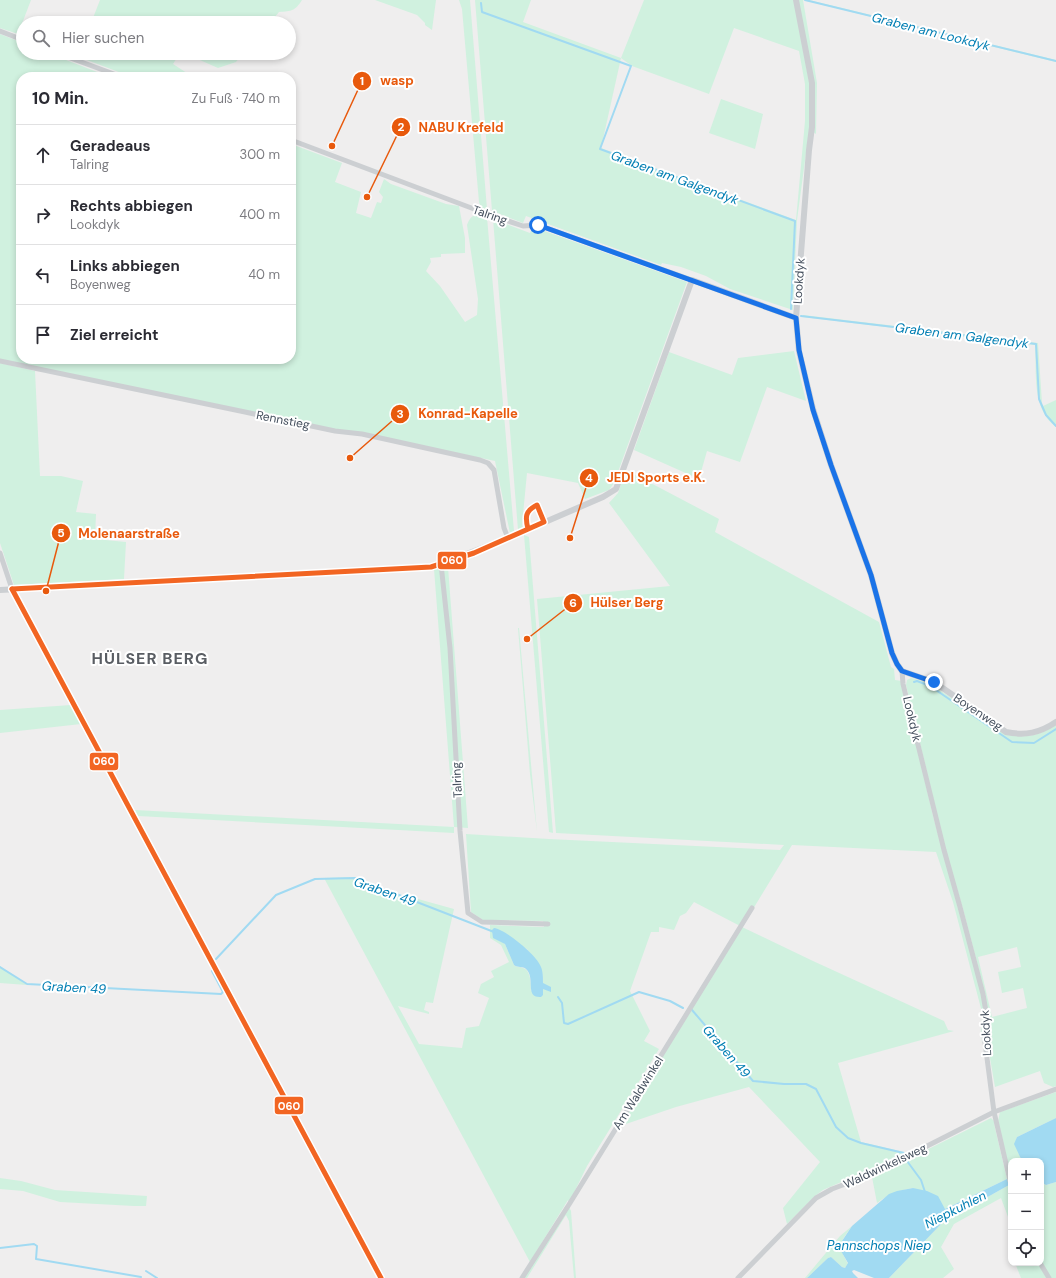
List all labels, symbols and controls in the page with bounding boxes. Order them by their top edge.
water label: Graben am Lookdyk [870,9,992,54]
search box [16,16,296,60]
icon: search [30,27,52,49]
text: Hier suchen [62,28,144,48]
callout: wasp [352,68,422,93]
text: wasp [380,72,414,89]
text: 1 [360,73,364,89]
text: 10 Min. [32,87,89,109]
text: Zu Fuß · 740 m [192,90,280,107]
callout: NABU Krefeld [391,115,511,140]
text: 2 [398,119,405,135]
text: NABU Krefeld [419,119,503,136]
text: Geradeaus [70,136,151,156]
icon: ahead [32,144,54,166]
text: 300 m [239,146,280,163]
water label: Graben am Galgendyk [609,146,741,209]
text: Talring [70,156,109,173]
text: Rechts abbiegen [70,196,193,216]
street label: Talring [470,202,510,229]
icon: right [32,204,54,226]
text: 400 m [239,206,280,223]
text: Lookdyk [70,216,120,233]
route start [529,216,547,234]
text: Links abbiegen [70,256,180,276]
street label: Lookdyk [789,257,809,305]
icon: left [32,264,54,286]
text: 40 m [248,266,280,283]
text: Boyenweg [70,276,131,293]
water label: Graben am Galgendyk [894,319,1030,352]
icon: arrive [32,324,54,346]
text: Ziel erreicht [70,325,159,345]
callout: Konrad-Kapelle [390,401,525,426]
text: Konrad-Kapelle [418,405,518,422]
text: 3 [396,406,404,422]
street label: Rennstieg [255,407,311,433]
callout: JEDI Sports e.K. [579,465,713,490]
text: JEDI Sports e.K. [607,469,705,486]
text: 4 [585,470,593,486]
callout: Molenaarstraße [51,521,188,546]
text: 5 [57,525,65,541]
text: Molenaarstraße [78,525,180,542]
line badge: 060 [437,551,467,570]
text: 060 [441,553,463,567]
callout: Hülser Berg [563,590,671,615]
text: Hülser Berg [591,594,664,611]
text: 6 [569,595,577,611]
district label: HÜLSER BERG [92,648,208,669]
route end [925,673,943,691]
street label: Boyenweg [950,690,1006,734]
street label: Lookdyk [899,695,925,743]
line badge: 060 [89,752,119,771]
text: 060 [93,754,115,768]
street label: Talring [448,761,466,798]
water label: Graben 49 [352,873,418,910]
water label: Graben 49 [41,977,107,998]
street label: Lookdyk [977,1010,995,1056]
water label: Graben 49 [699,1021,754,1081]
street label: Am Waldwinkel [609,1053,667,1133]
line badge: 060 [274,1096,304,1115]
text: 060 [278,1099,300,1113]
street label: Waldwinkelsweg [841,1140,929,1192]
map controls [1008,1158,1044,1266]
button: + [1008,1158,1044,1194]
water label: Niepkuhlen [922,1187,989,1232]
button: − [1008,1194,1044,1230]
button: locate [1008,1230,1044,1266]
water label: Pannschops Niep [827,1237,931,1254]

